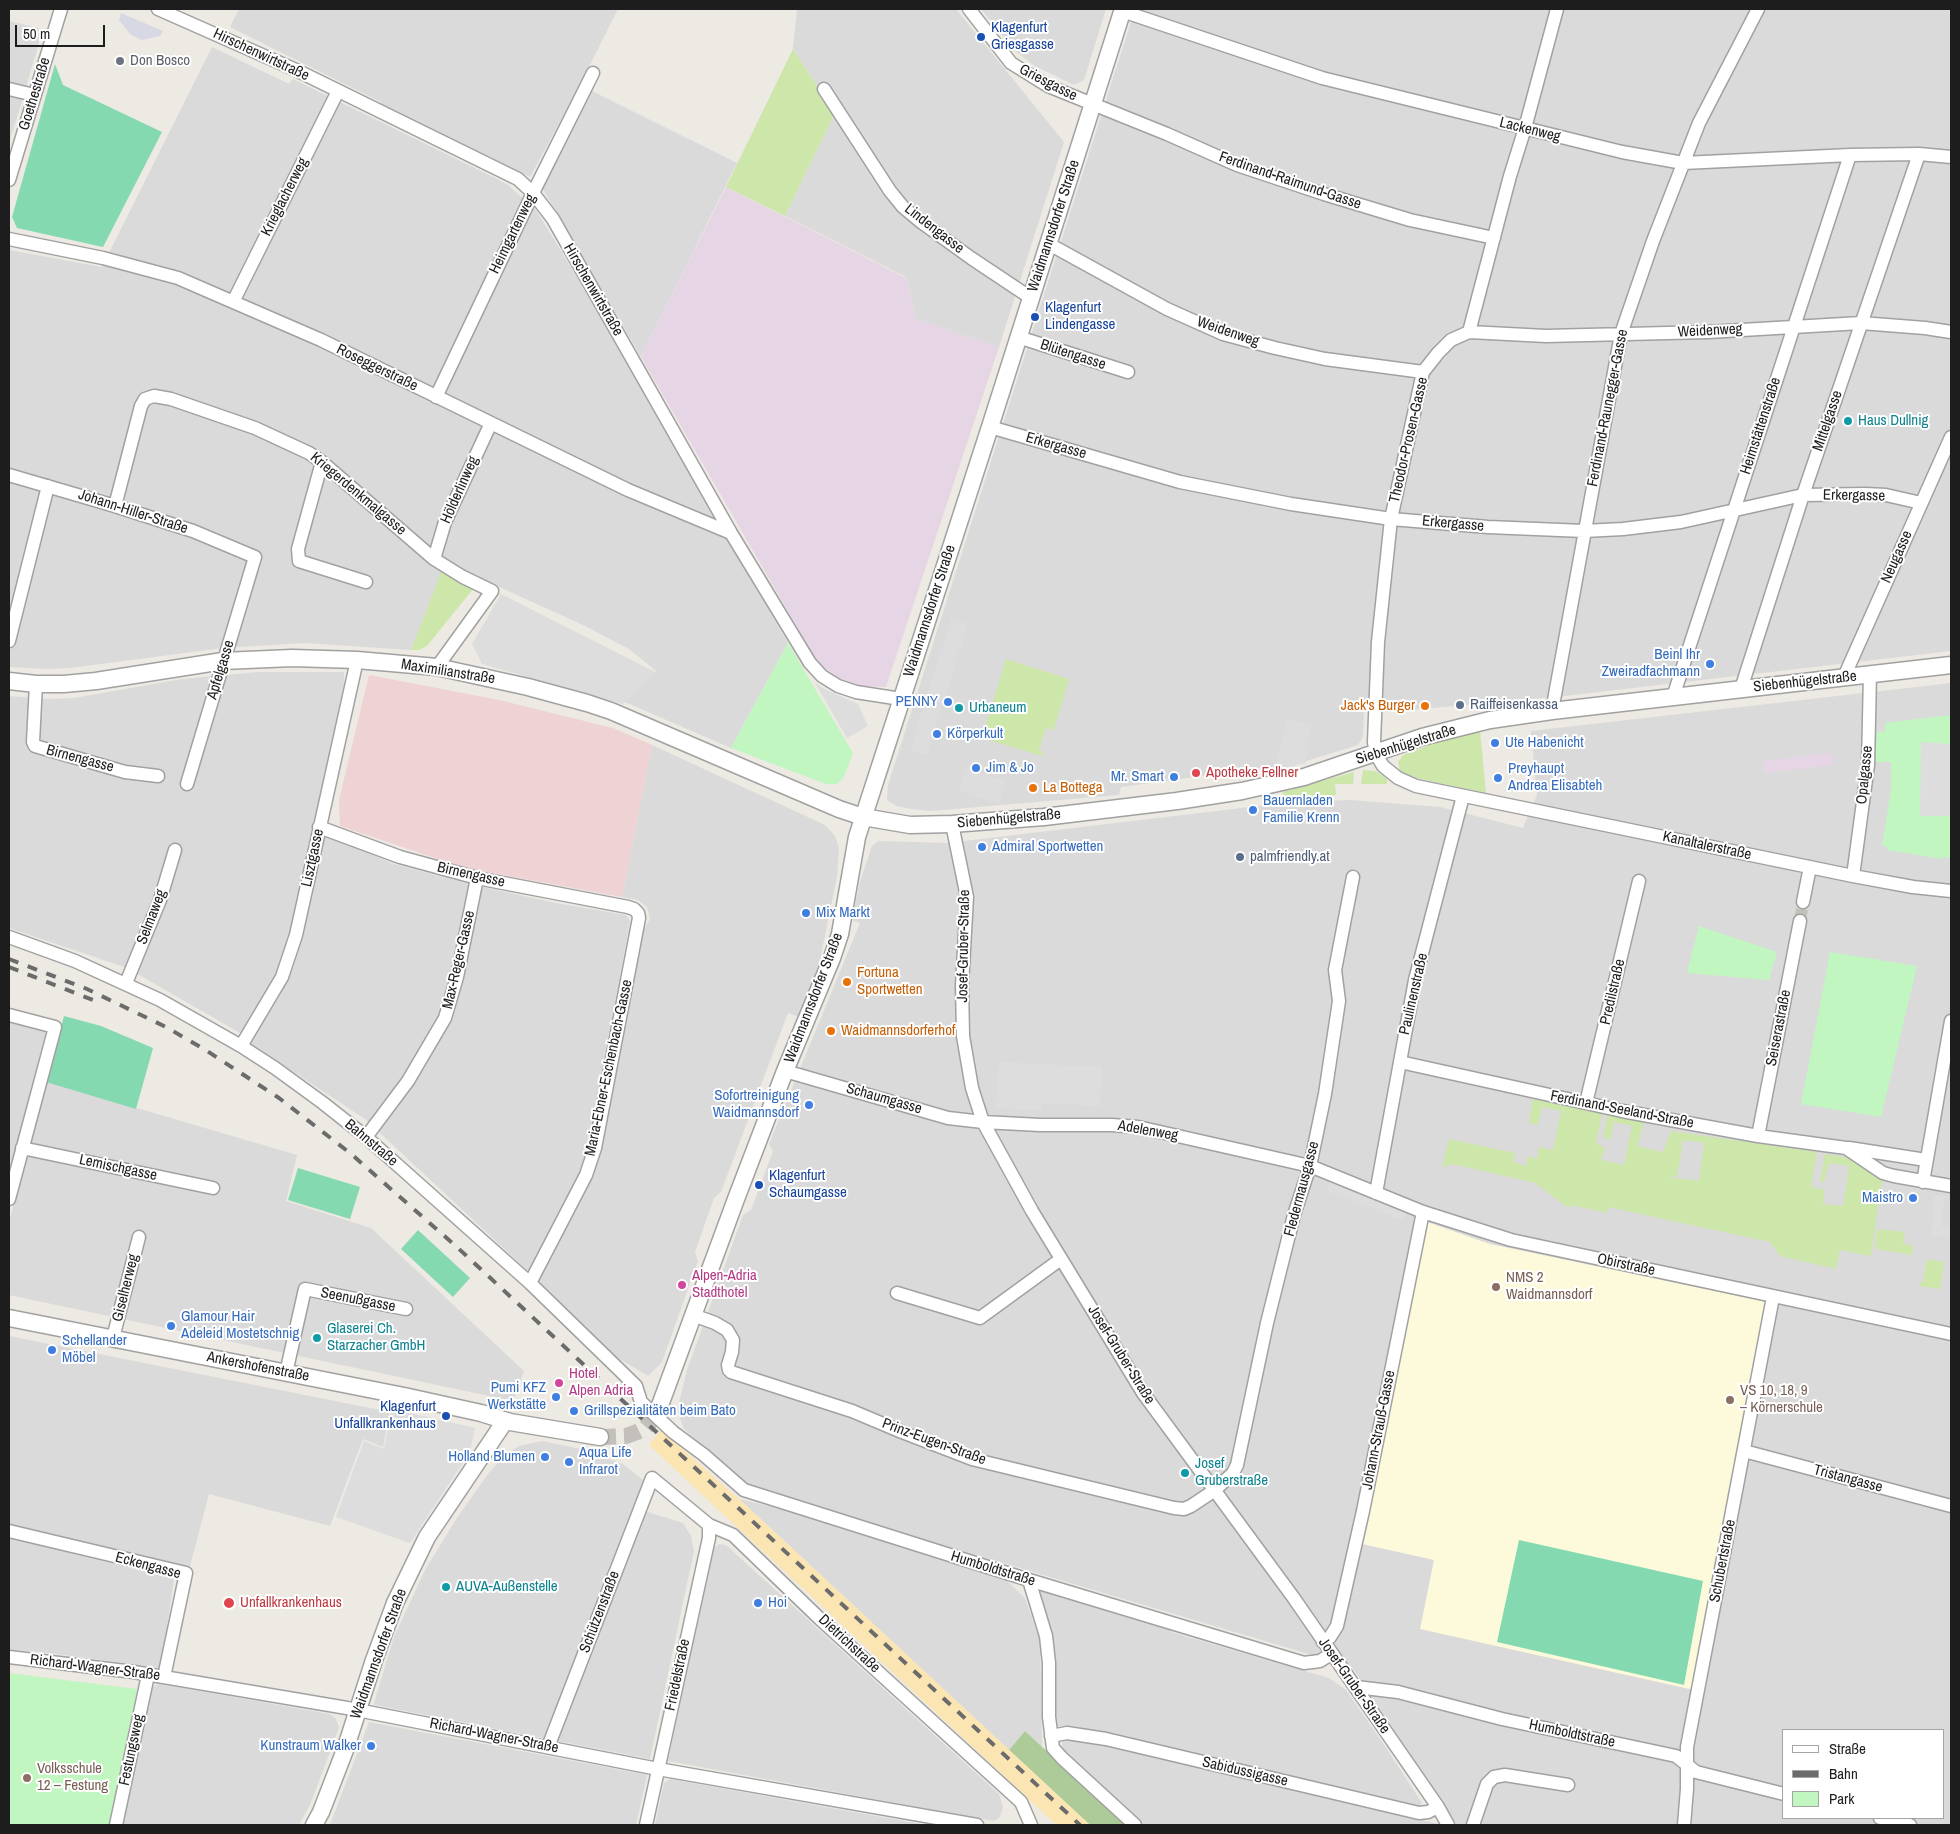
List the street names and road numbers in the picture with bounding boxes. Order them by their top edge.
street label: Hirschenwirtstraße [210,25,312,85]
street label: Goethestraße [15,55,55,133]
street label: Griesgasse [1016,61,1080,105]
street label: Lackenweg [1498,114,1562,146]
street label: Ferdinand-Raimund-Gasse [1217,148,1363,214]
street label: Krieglacherweg [258,155,312,239]
street label: Waidmannsdorfer Straße [1024,158,1084,294]
street label: Heimgartenweg [486,191,540,277]
street label: Lindengasse [901,200,967,258]
street label: Hirschenwirtstraße [559,241,627,339]
street label: Weidenweg [1194,313,1262,351]
street label: Weidenweg [1677,320,1743,342]
street label: Ferdinand-Raunegger-Gasse [1584,328,1632,488]
street label: Blütengasse [1038,336,1108,374]
street label: Roseggerstraße [333,341,421,395]
street label: Theodor-Prosen-Gasse [1386,375,1432,505]
street label: Heimstättenstraße [1737,375,1785,477]
street label: Mittelgasse [1809,388,1847,454]
street label: Erkergasse [1024,429,1088,463]
street label: Kriegerdenkmalgasse [306,449,410,539]
street label: Hölderlinweg [437,454,483,526]
street label: Johann-Hiller-Straße [76,486,190,538]
street label: Erkergasse [1823,486,1885,506]
street label: Erkergasse [1421,512,1485,536]
street label: Neugasse [1878,528,1916,586]
street label: Waidmannsdorfer Straße [900,543,960,679]
street label: Apfelgasse [203,638,239,702]
street label: Maximilianstraße [400,656,496,688]
street label: Siebenhügelstraße [1752,668,1858,696]
street label: Siebenhügelstraße [1354,721,1458,769]
street label: Birnengasse [44,741,116,777]
street label: Opalgasse [1853,745,1877,805]
street label: Siebenhügelstraße [956,806,1062,832]
street label: Lisztgasse [298,827,328,889]
street label: Kanaltalerstraße [1661,828,1753,864]
street label: Birnengasse [435,858,507,892]
street label: Selmaweg [133,887,171,947]
street label: Josef-Gruber-Straße [954,889,974,1003]
street label: Max-Reger-Gasse [439,909,479,1011]
street label: Waidmannsdorfer Straße [781,931,847,1065]
street label: Paulinenstraße [1396,951,1432,1037]
street label: Predilstraße [1597,957,1629,1027]
street label: Maria-Ebner-Eschenbach-Gasse [582,978,636,1158]
street label: Seiserastraße [1763,988,1795,1068]
street label: Schaumgasse [844,1080,924,1118]
street label: Ferdinand-Seeland-Straße [1549,1087,1695,1133]
street label: Bahnstraße [341,1116,401,1170]
street label: Adelenweg [1116,1117,1180,1145]
street label: Fledermausgasse [1281,1139,1323,1239]
street label: Lemischgasse [77,1151,159,1185]
street label: Obirstraße [1595,1250,1657,1280]
street label: Giselherweg [109,1252,143,1324]
street label: Seenußgasse [319,1284,397,1316]
street label: Josef-Gruber-Straße [1083,1302,1159,1408]
street label: Ankershofenstraße [205,1348,311,1386]
street label: Johann-Strauß-Gasse [1359,1369,1399,1491]
street label: Prinz-Eugen-Straße [880,1415,988,1469]
street label: Tristangasse [1812,1461,1884,1497]
street label: Schubertstraße [1706,1518,1740,1604]
street label: Humboldtstraße [949,1548,1037,1590]
street label: Eckengasse [113,1549,183,1583]
street label: Schützenstraße [576,1569,624,1655]
street label: Waidmannsdorfer Straße [347,1586,411,1722]
street label: Dietrichstraße [814,1611,884,1677]
street label: Josef-Gruber-Straße [1314,1635,1394,1737]
street label: Friedelstraße [662,1637,694,1713]
street label: Richard-Wagner-Straße [29,1651,161,1685]
street label: Festungsweg [116,1713,148,1787]
street label: Richard-Wagner-Straße [428,1715,560,1757]
street label: Humboldtstraße [1527,1716,1617,1752]
street label: Sabidussigasse [1200,1753,1290,1791]

